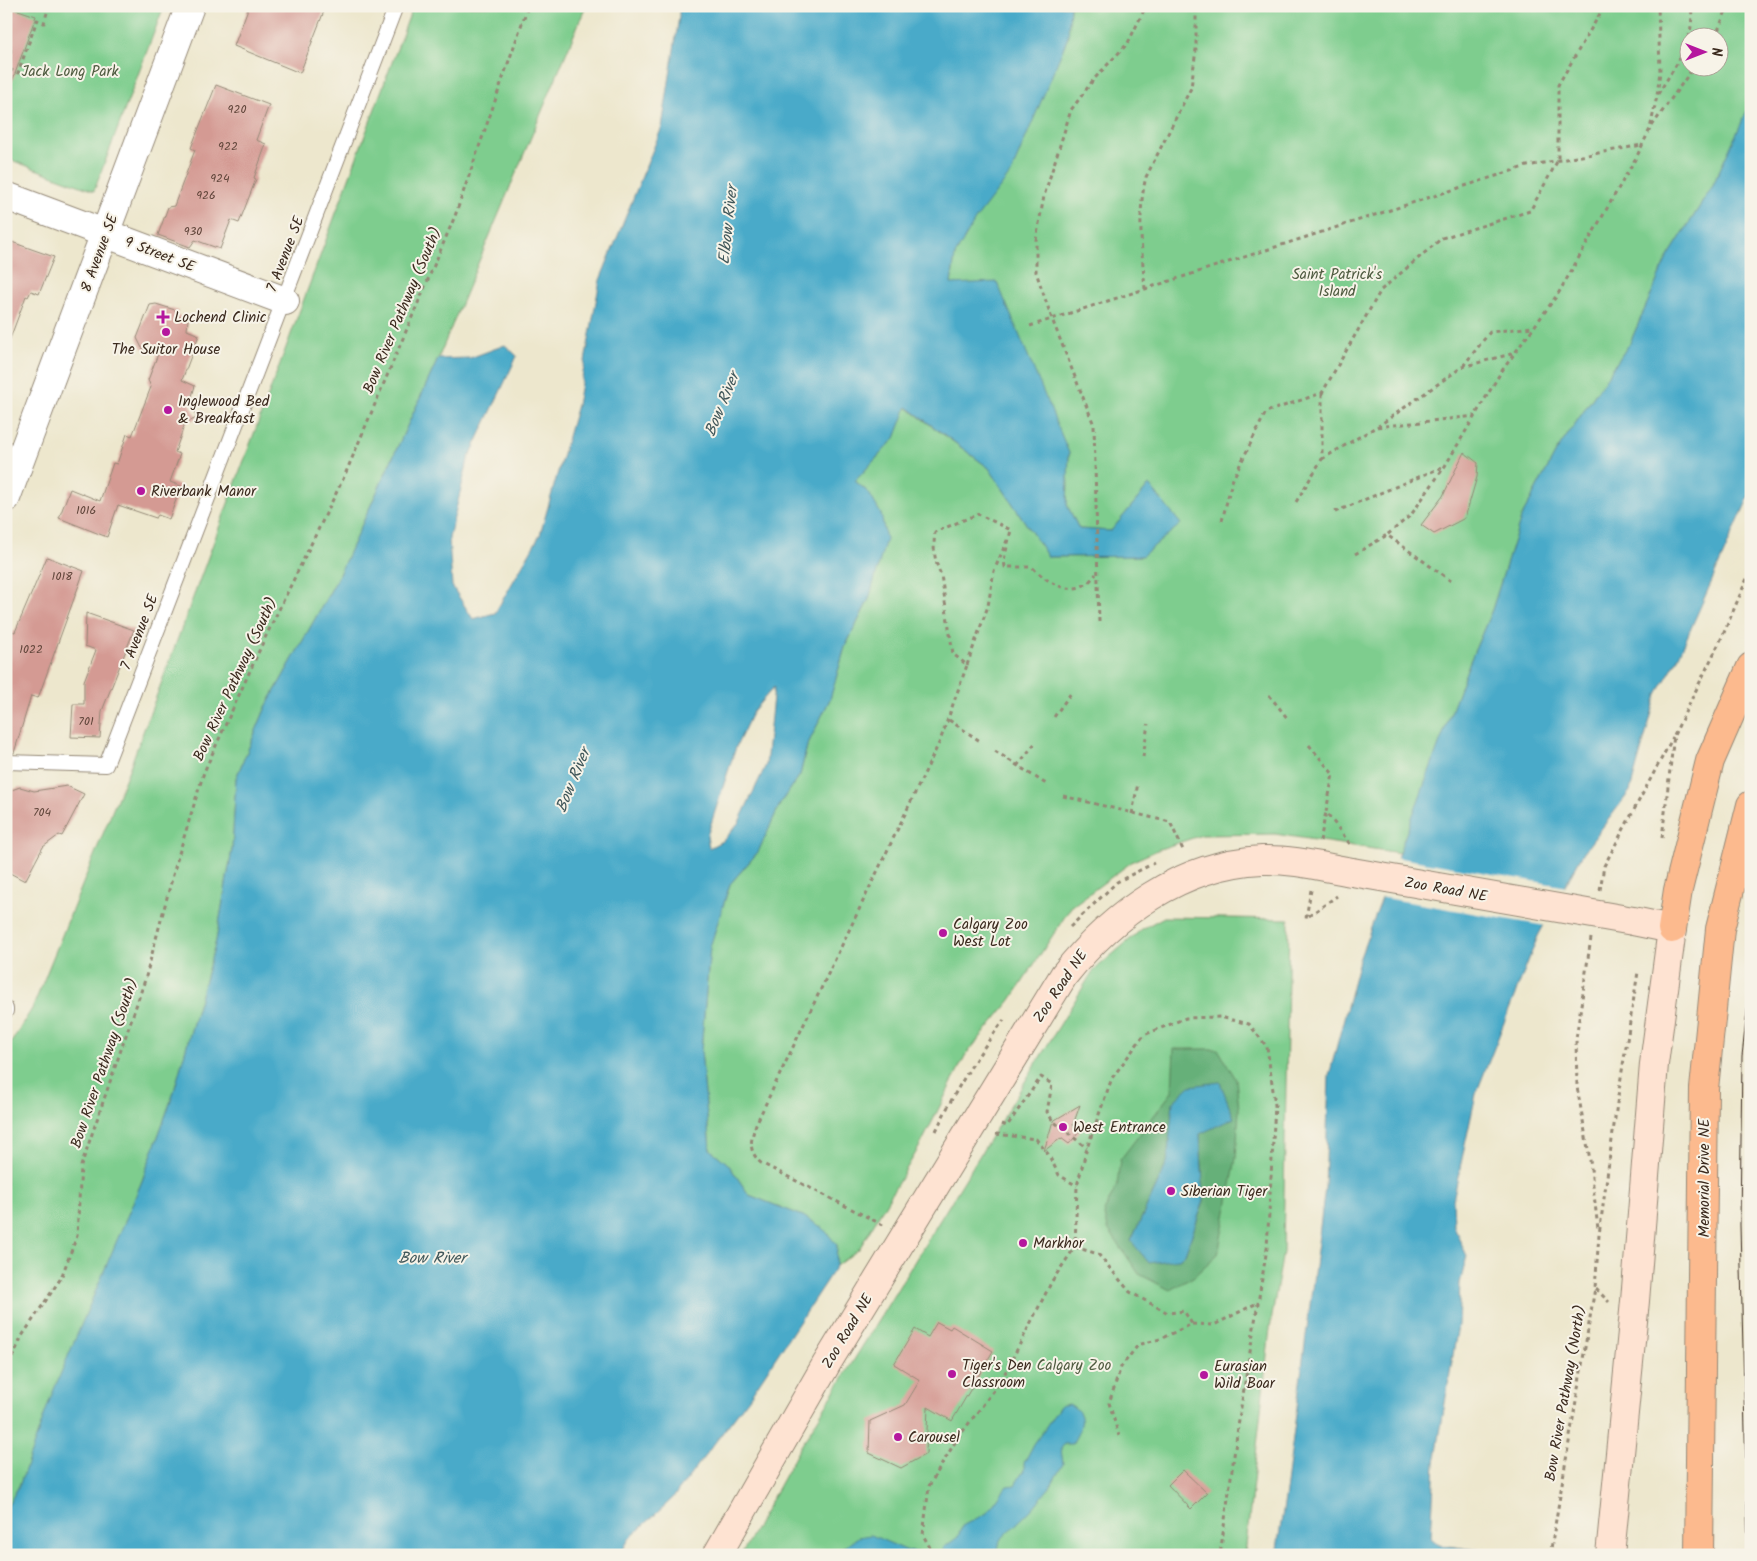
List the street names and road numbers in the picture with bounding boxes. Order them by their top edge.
street label: 8 Avenue SE [75,210,126,296]
street label: 7 Avenue SE [260,212,312,296]
street label: Bow River Pathway (South) [357,223,449,397]
street label: 9 Street SE [121,230,200,280]
street label: 7 Avenue SE [114,590,166,674]
street label: Bow River Pathway (South) [187,593,285,765]
street label: Zoo Road NE [1402,871,1490,909]
street label: Zoo Road NE [1027,944,1095,1028]
street label: Bow River Pathway (South) [65,975,145,1152]
street label: Memorial Drive NE [1693,1117,1717,1237]
street label: Zoo Road NE [816,1288,880,1374]
street label: Bow River Pathway (North) [1539,1303,1593,1483]

